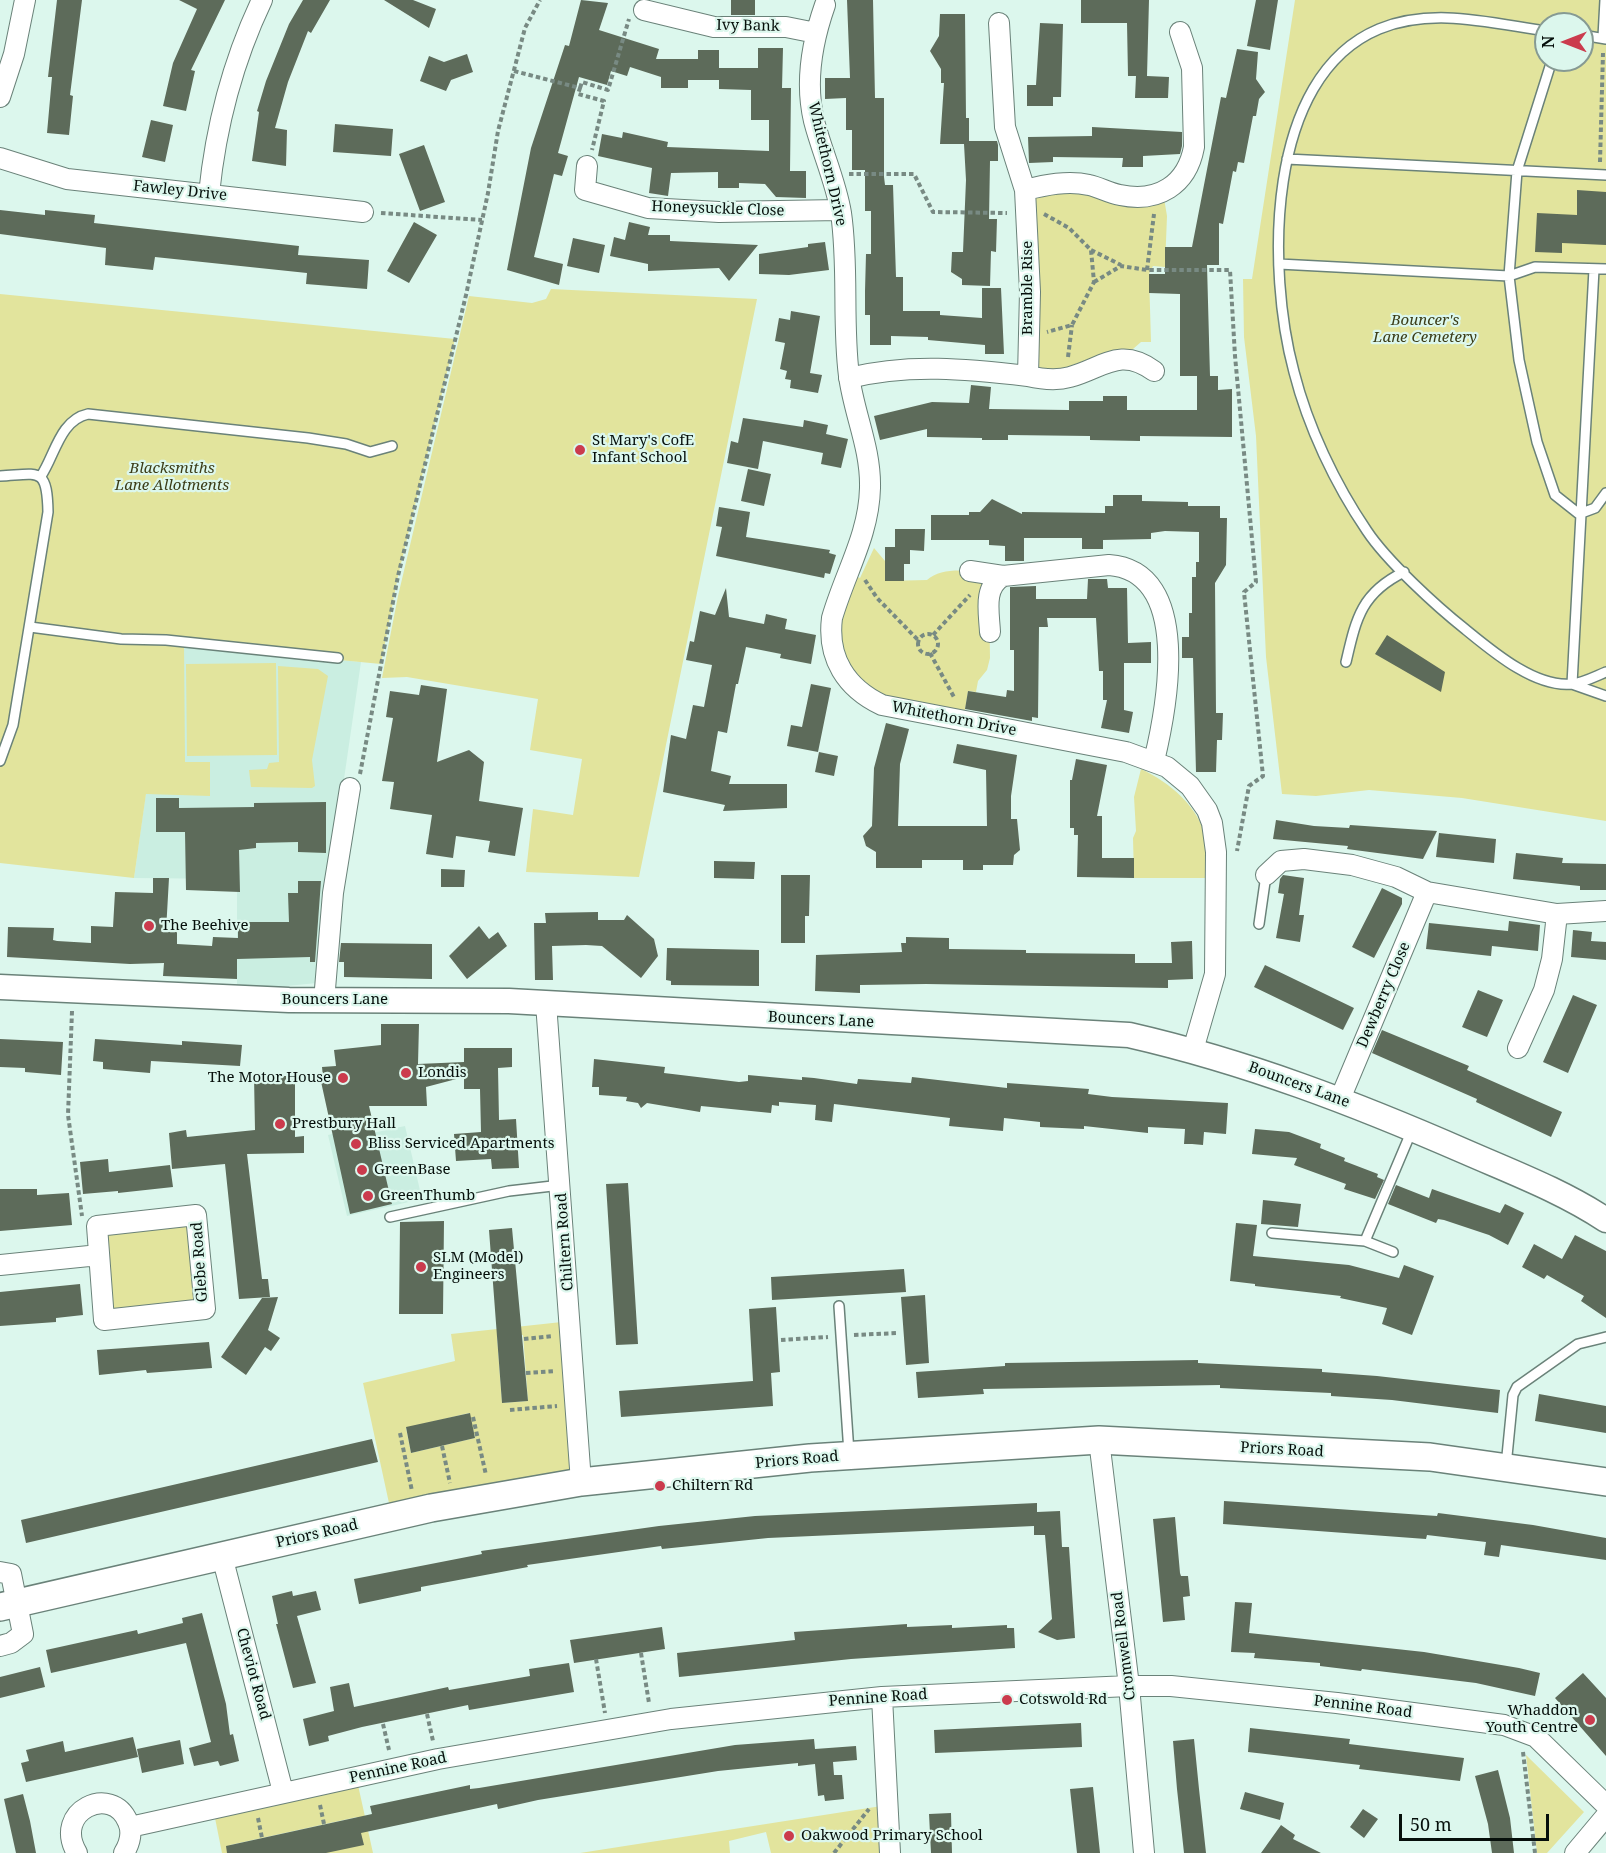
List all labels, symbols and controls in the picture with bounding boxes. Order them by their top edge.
north arrow [1534,12,1594,72]
street label: Ivy Bank [716,16,780,36]
text: N [1537,36,1559,48]
street label: Whitethorn Drive [804,100,850,228]
street label: Fawley Drive [132,177,228,205]
street label: Honeysuckle Close [651,198,785,220]
street label: Bramble Rise [1019,241,1037,335]
park label: Bouncer's Lane Cemetery [1373,312,1477,347]
place label: St Mary's CofE Infant School [592,432,694,467]
marker: St Mary's CofE Infant School [573,443,587,457]
park label: Blacksmiths Lane Allotments [115,460,229,495]
street label: Whitethorn Drive [890,698,1018,740]
place label: The Beehive [161,917,249,935]
marker: The Beehive [142,919,156,933]
street label: Dewberry Close [1354,940,1414,1050]
street label: Bouncers Lane [282,991,388,1009]
street label: Bouncers Lane [767,1008,875,1032]
street label: Bouncers Lane [1246,1058,1352,1112]
place label: Londis [418,1064,466,1082]
marker: Londis [399,1066,413,1080]
place label: The Motor House [208,1069,331,1087]
marker: The Motor House [336,1071,350,1085]
place label: Prestbury Hall [292,1115,396,1133]
marker: Prestbury Hall [273,1117,287,1131]
place label: Bliss Serviced Apartments [368,1135,554,1153]
marker: Bliss Serviced Apartments [349,1137,363,1151]
place label: GreenBase [374,1161,451,1179]
marker: GreenBase [355,1163,369,1177]
place label: GreenThumb [380,1187,475,1205]
marker: GreenThumb [361,1189,375,1203]
street label: Chiltern Road [553,1192,577,1292]
street label: Glebe Road [188,1221,212,1303]
place label: SLM (Model) Engineers [433,1249,523,1284]
marker: SLM (Model) Engineers [414,1260,428,1274]
street label: Priors Road [1240,1439,1324,1461]
street label: Priors Road [755,1447,839,1473]
place label: Chiltern Rd [672,1477,753,1495]
marker: Chiltern Rd [653,1479,667,1493]
street label: Priors Road [274,1516,360,1552]
street label: Cromwell Road [1108,1591,1140,1701]
street label: Cheviot Road [232,1626,274,1722]
street label: Pennine Road [828,1686,928,1710]
place label: Cotswold Rd [1019,1691,1107,1709]
street label: Pennine Road [1313,1692,1413,1722]
marker: Cotswold Rd [1000,1693,1014,1707]
place label: Whaddon Youth Centre [1486,1702,1578,1737]
marker: Whaddon Youth Centre [1583,1713,1597,1727]
street label: Pennine Road [348,1749,448,1787]
scale bar [1402,1802,1552,1840]
text: 50 m [1410,1812,1452,1836]
place label: Oakwood Primary School [801,1827,983,1845]
marker: Oakwood Primary School [782,1829,796,1843]

